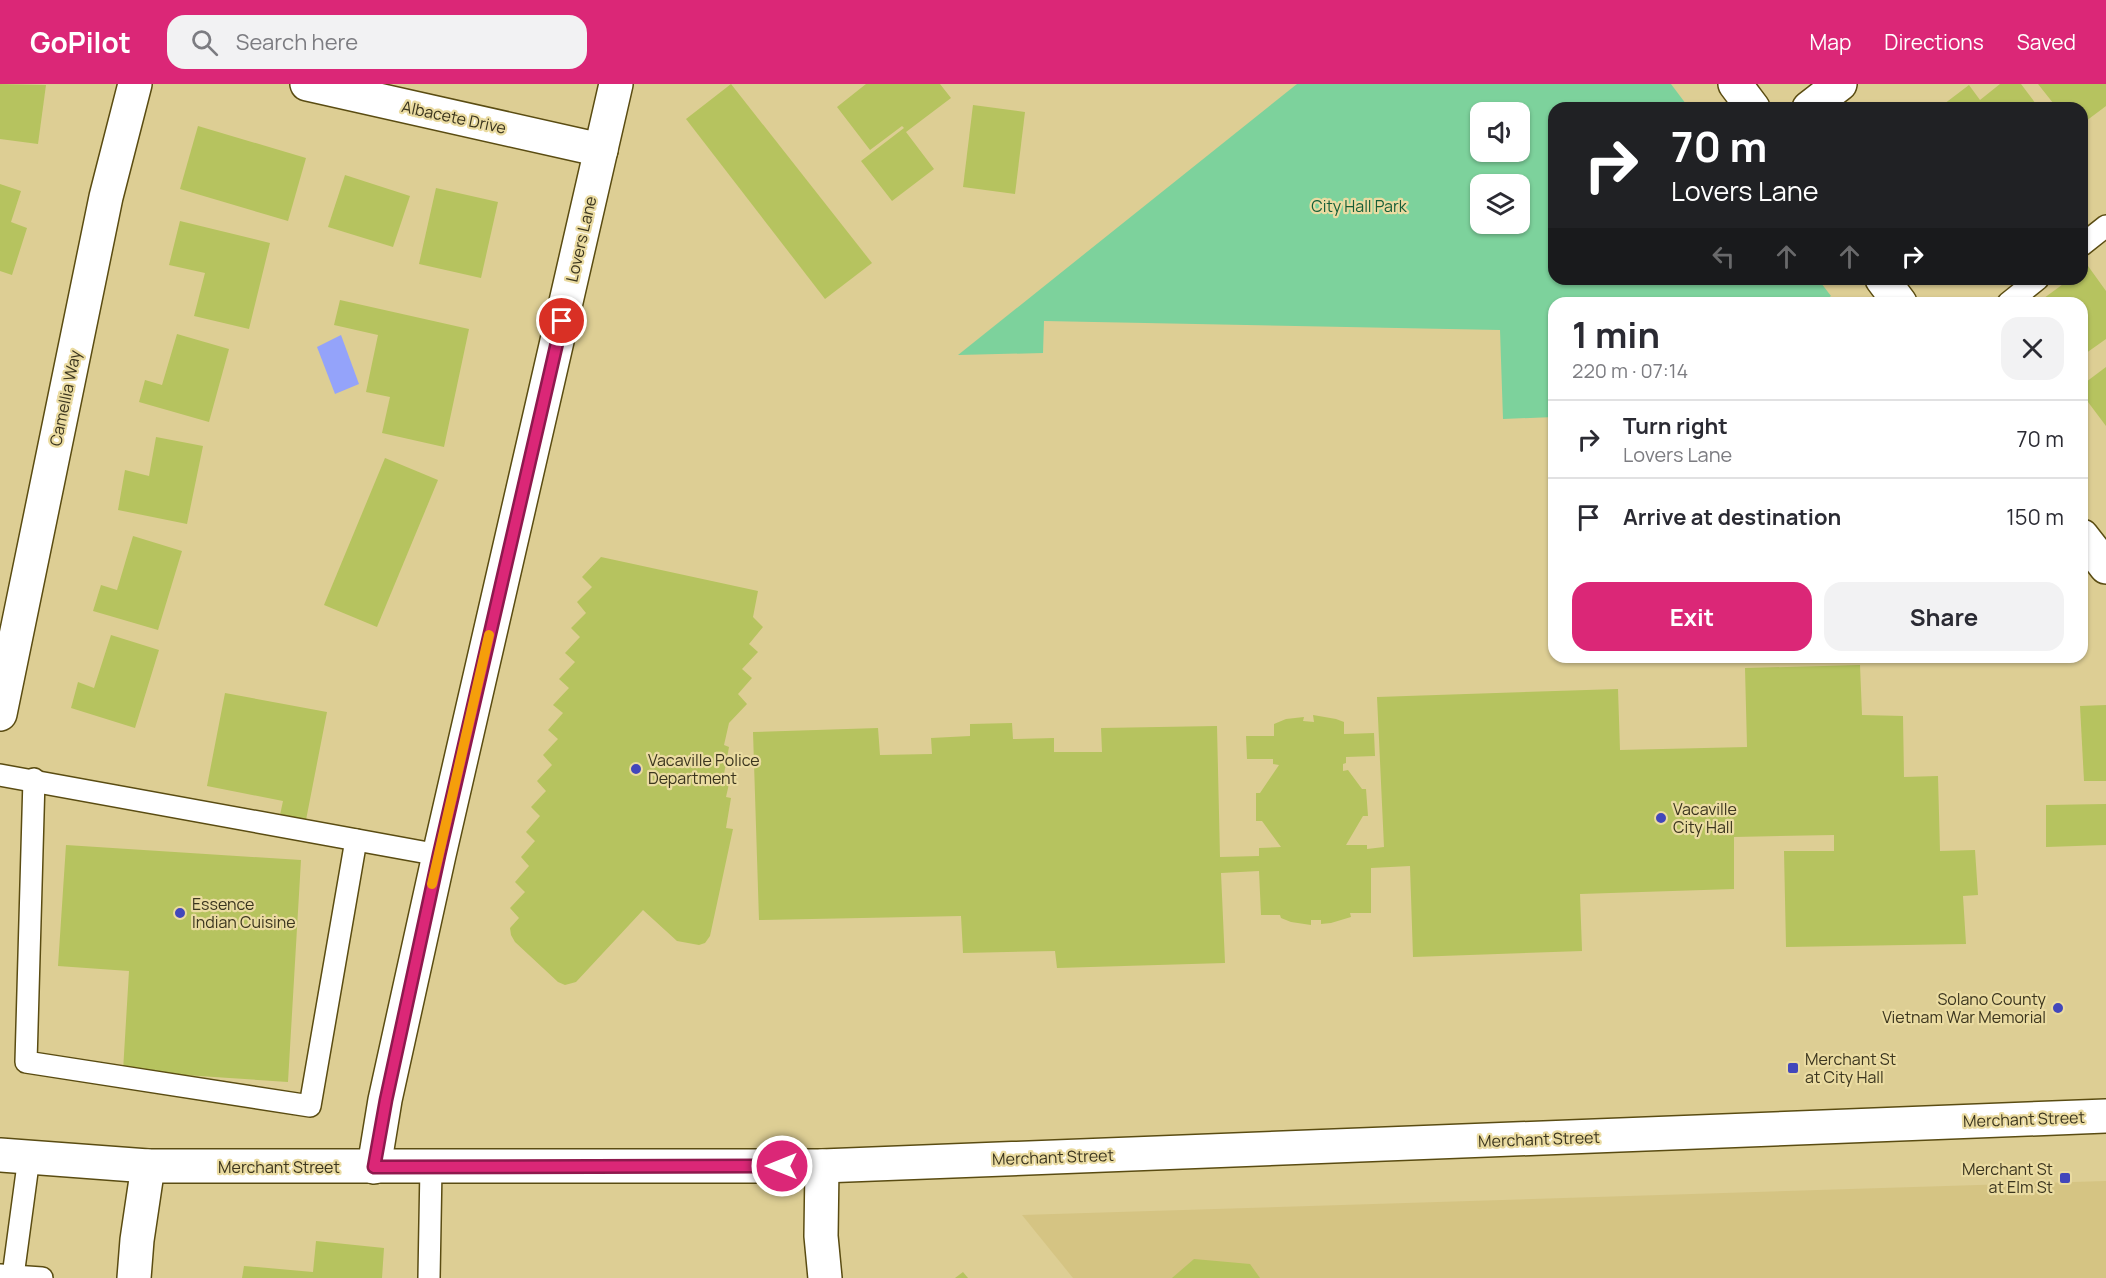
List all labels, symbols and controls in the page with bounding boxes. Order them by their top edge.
search box [167,15,587,69]
text: GoPilot [30,23,131,61]
icon: search [188,26,221,59]
text: Search here [236,27,358,57]
text: Map [1810,28,1851,56]
text: Directions [1884,28,1984,56]
text: Saved [2017,28,2076,56]
street label: Albacete Drive [400,95,508,139]
map controls [1470,102,1530,234]
button: sound [1470,102,1530,162]
text: 70 m [1671,117,1767,175]
icon: right [1572,126,1650,204]
text: Lovers Lane [1671,172,1818,209]
button: layers [1470,174,1530,234]
street label: Lovers Lane [560,194,602,284]
park label: City Hall Park [1311,195,1408,217]
icon: left [1707,240,1740,273]
icon: ahead [1770,240,1803,273]
icon: ahead [1833,240,1866,273]
icon: right [1896,240,1929,273]
pin [536,295,587,346]
icon: arrive [545,304,578,337]
text: 1 min [1572,310,1660,359]
button: close [2001,317,2064,380]
street label: Camellia Way [44,347,86,448]
text: 220 m · 07:14 [1572,357,1688,384]
text: Turn right [1623,411,1728,441]
icon: right [1572,423,1605,456]
text: 70 m [2016,424,2064,454]
text: Lovers Lane [1623,441,1732,468]
icon: arrive [1572,501,1605,534]
text: Arrive at destination [1623,502,1841,532]
text: 150 m [2006,502,2064,532]
button: Exit [1572,582,1812,651]
button: Share [1824,582,2064,651]
place label: Vacaville Police Department [648,749,760,789]
marker: Vacaville Police Department [629,762,643,776]
place label: Vacaville City Hall [1673,798,1737,838]
marker: Vacaville City Hall [1654,811,1668,825]
place label: Essence Indian Cuisine [192,893,296,933]
marker: Essence Indian Cuisine [173,906,187,920]
place label: Solano County Vietnam War Memorial [1882,988,2047,1028]
marker: Solano County Vietnam War Memorial [2051,1001,2065,1015]
place label: Merchant St at City Hall [1805,1048,1896,1088]
marker: Merchant St at City Hall [1786,1061,1800,1075]
street label: Merchant Street [1963,1106,2085,1132]
street label: Merchant Street [1478,1126,1600,1152]
position arrow [750,1134,814,1198]
street label: Merchant Street [992,1144,1114,1170]
street label: Merchant Street [218,1156,340,1178]
place label: Merchant St at Elm St [1962,1158,2053,1198]
marker: Merchant St at Elm St [2058,1171,2072,1185]

